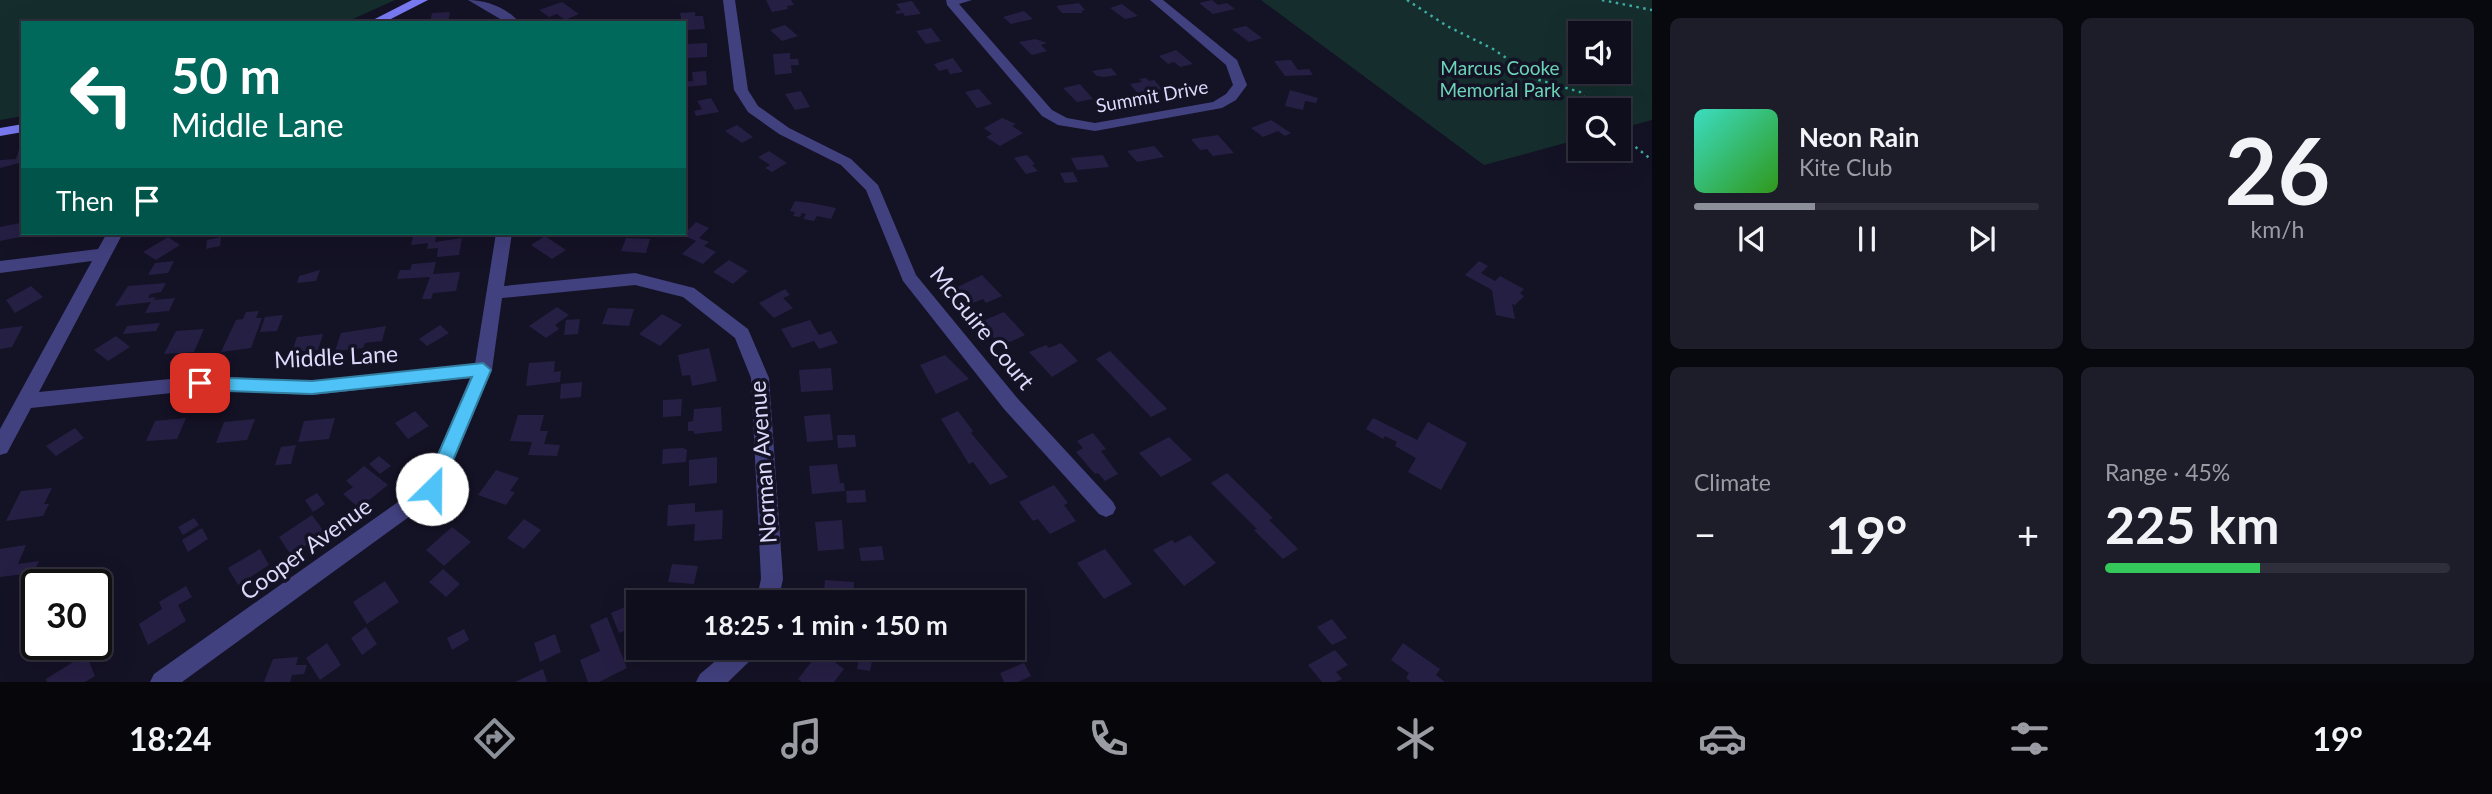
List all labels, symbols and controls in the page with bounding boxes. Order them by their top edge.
map controls [1568,21,1631,161]
button: sound [1568,21,1631,84]
text: 50 m [171,46,281,104]
icon: left [56,49,147,140]
park label: Marcus Cooke Memorial Park [1439,56,1561,101]
street label: Summit Drive [1094,74,1210,117]
button: search [1568,98,1631,161]
text: Middle Lane [171,105,344,144]
text: 26 [2225,115,2330,224]
text: Neon Rain [1799,121,1919,153]
text: Kite Club [1799,153,1892,181]
icon: arrive [128,182,166,220]
text: Then [56,185,114,217]
text: km/h [2251,215,2304,243]
icon: previous [1733,220,1771,258]
icon: pause [1848,220,1886,258]
icon: next [1963,220,2001,258]
street label: McGuire Court [925,260,1041,395]
street label: Middle Lane [273,339,399,373]
pin [170,353,230,413]
icon: arrive [181,364,219,402]
street label: Norman Avenue [742,380,782,544]
position arrow [395,452,469,526]
text: Range · 45% [2105,458,2230,486]
text: Climate [1694,468,1771,496]
street label: Cooper Avenue [234,491,377,605]
text: 225 km [2105,493,2279,555]
text: 19° [1826,503,1907,565]
text: − [1694,511,1716,557]
text: + [2017,511,2039,557]
speed limit sign: 30 [21,569,112,660]
text: 18:25 · 1 min · 150 m [703,609,948,641]
icon: directions [470,714,519,763]
icon: music [777,714,826,763]
icon: phone [1084,714,1133,763]
icon: climate [1391,714,1440,763]
icon: car [1698,714,1747,763]
icon: filters [2005,714,2054,763]
text: 18:24 [129,719,212,758]
text: 19° [2312,719,2363,758]

